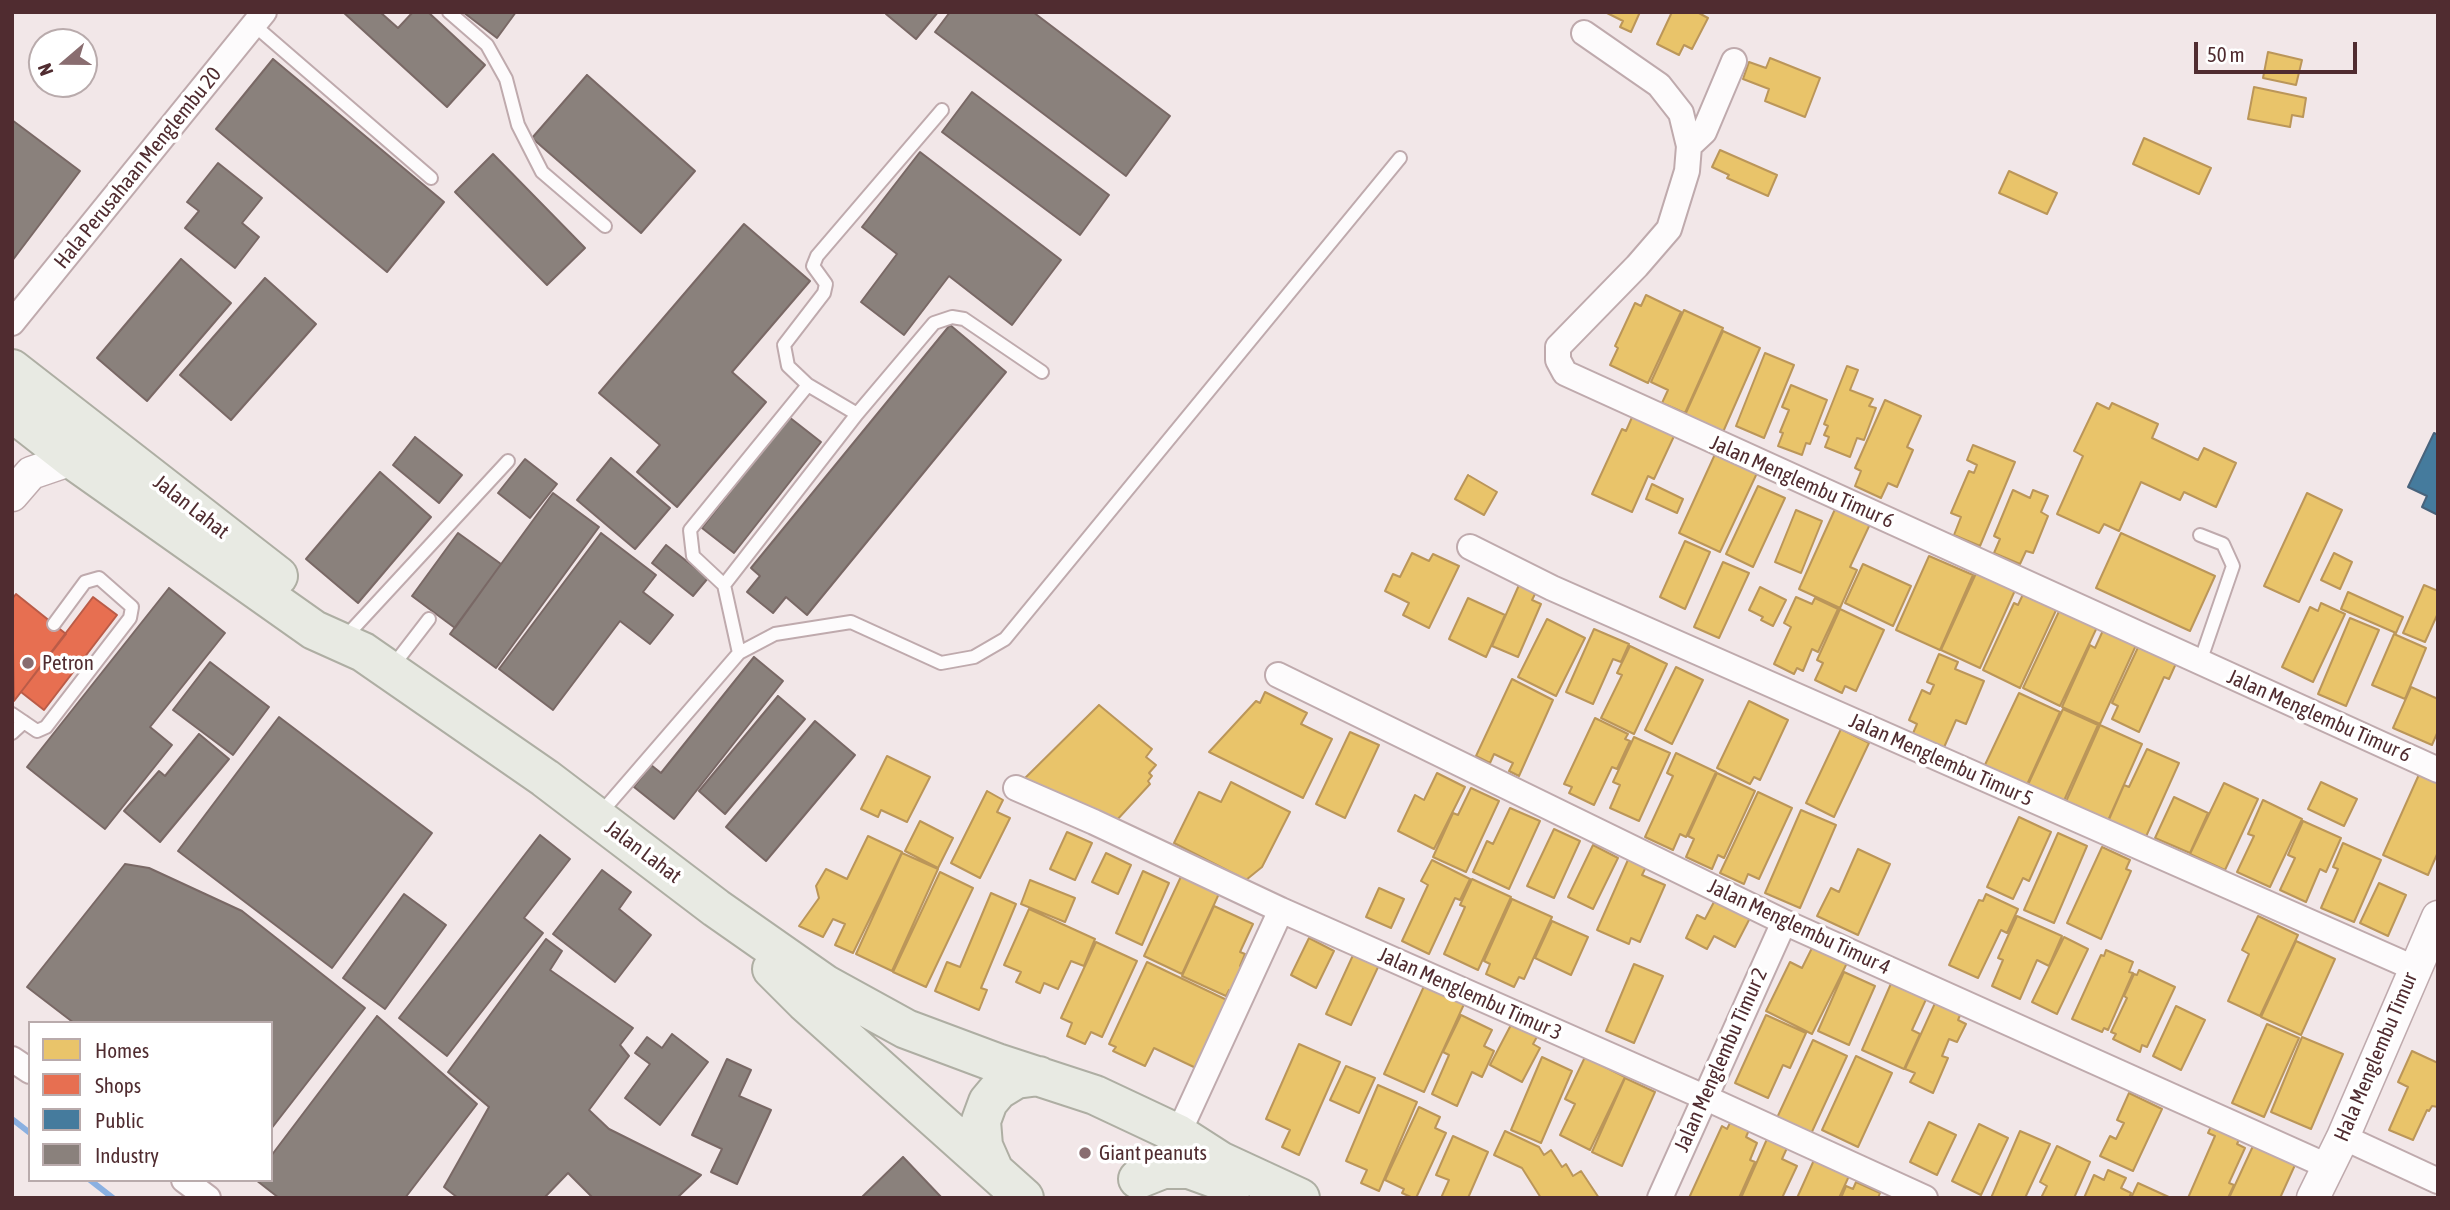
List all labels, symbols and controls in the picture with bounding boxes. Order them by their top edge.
north arrow [28,28,98,98]
scale bar [2198,28,2361,72]
text: 50 m [2207,42,2245,66]
text: N [33,60,57,79]
street label: Hala Perusahaan Menglembu 20 [49,62,227,274]
street label: Jalan Menglembu Timur 6 [1706,430,1898,534]
street label: Jalan Lahat [148,470,234,544]
place label: Petron [42,650,94,676]
marker: Petron [20,655,36,671]
street label: Jalan Menglembu Timur 6 [2223,664,2415,768]
street label: Jalan Menglembu Timur 5 [1845,708,2037,812]
street label: Jalan Lahat [600,815,686,889]
street label: Jalan Menglembu Timur 4 [1704,874,1894,980]
street label: Jalan Menglembu Timur 3 [1374,942,1566,1046]
street label: Jalan Menglembu Timur 2 [1669,964,1773,1156]
street label: Hala Menglembu Timur [2329,969,2423,1145]
legend [28,1021,273,1182]
text: Homes [95,1038,149,1062]
text: Shops [95,1073,141,1097]
text: Public [95,1108,144,1132]
place label: Giant peanuts [1099,1140,1207,1166]
text: Industry [95,1143,159,1167]
marker: Giant peanuts [1077,1145,1093,1161]

